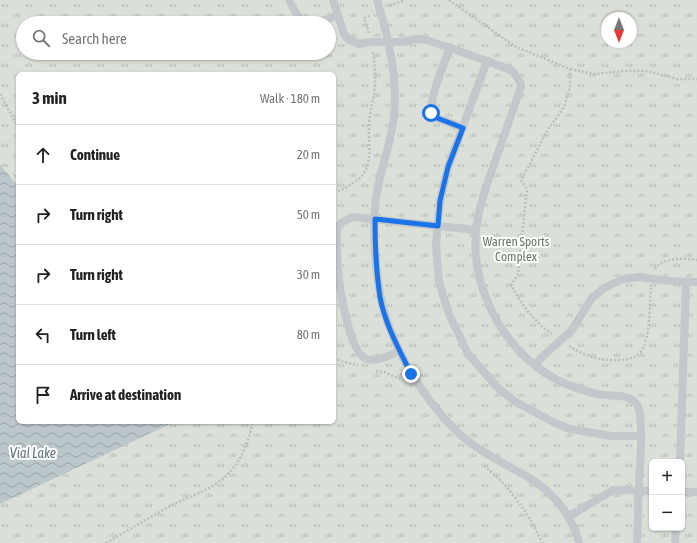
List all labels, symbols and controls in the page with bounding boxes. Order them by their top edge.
north arrow [601,12,637,48]
search box [16,16,336,60]
icon: search [30,27,52,49]
text: Search here [62,30,127,47]
text: 3 min [32,88,67,108]
text: Walk · 180 m [260,91,320,106]
route start [422,104,440,122]
icon: ahead [32,144,54,166]
text: Continue [70,146,120,163]
text: 20 m [297,147,320,162]
icon: right [32,204,54,226]
text: Turn right [70,206,123,223]
text: 50 m [297,207,320,222]
park label: Warren Sports Complex [483,234,550,264]
icon: right [32,264,54,286]
text: Turn right [70,266,123,283]
text: 30 m [297,267,320,282]
icon: left [32,324,54,346]
text: Turn left [70,326,116,343]
text: 80 m [297,327,320,342]
route end [402,365,420,383]
icon: arrive [32,384,54,406]
text: Arrive at destination [70,386,181,403]
water label: Vial Lake [10,445,56,461]
map controls [649,459,685,531]
button: + [649,459,685,495]
button: − [649,495,685,531]

